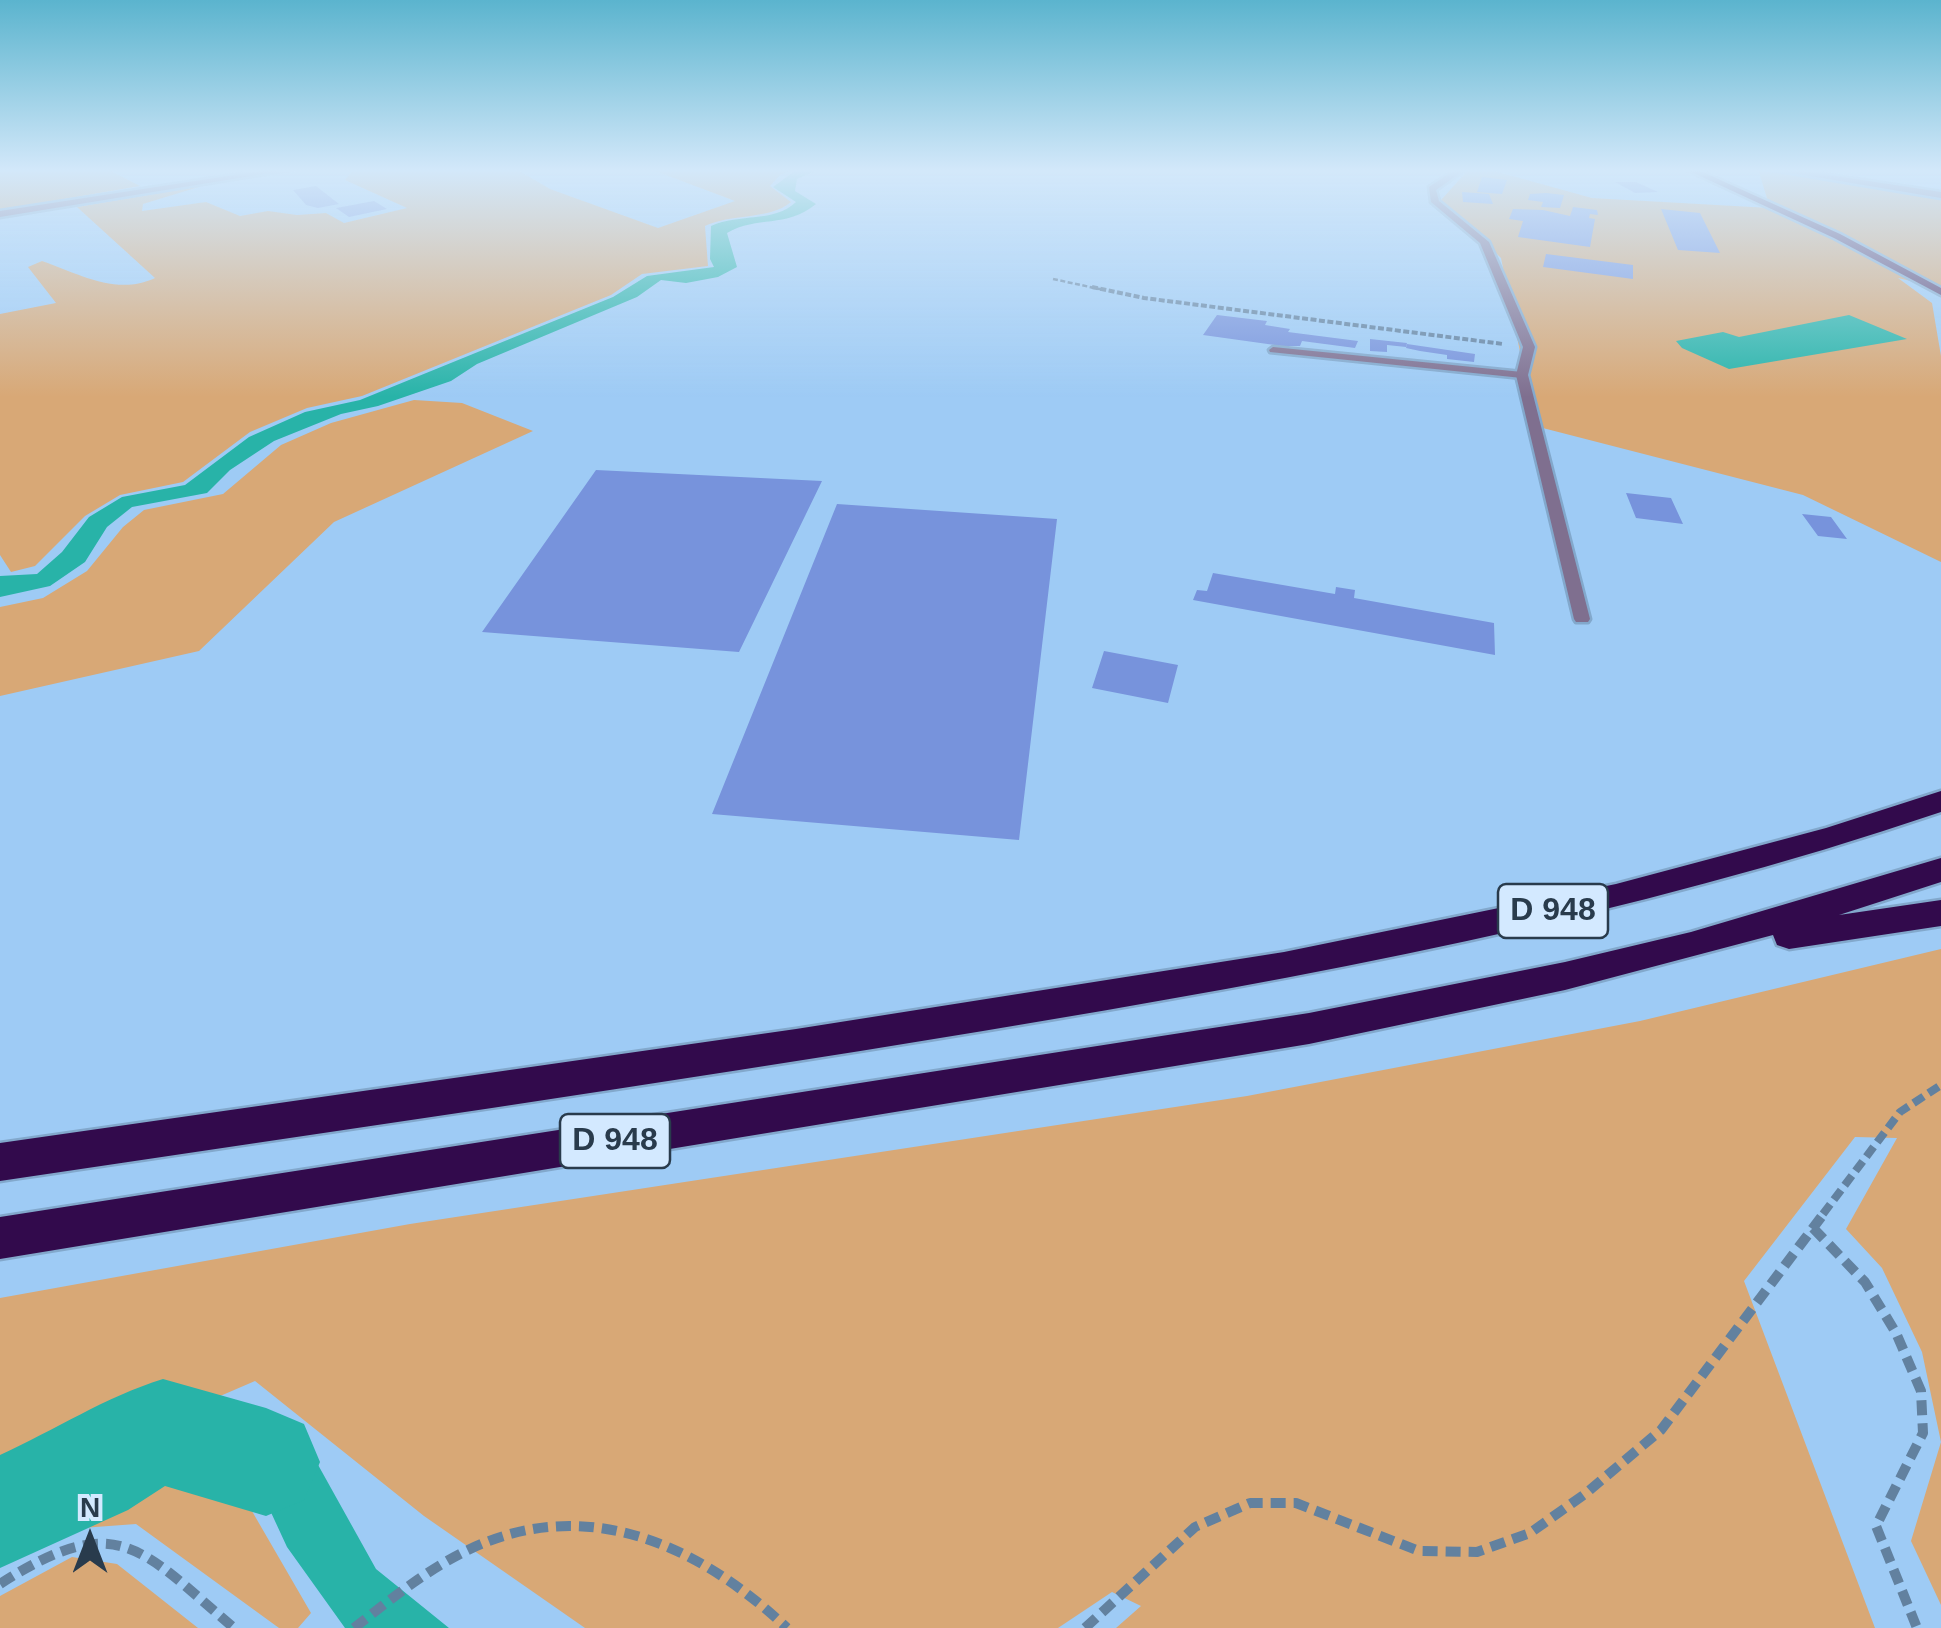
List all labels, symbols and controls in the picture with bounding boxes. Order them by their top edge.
road number: D 948 [1498,884,1608,938]
road number: D 948 [560,1114,670,1168]
north arrow [40,1488,140,1588]
text: N [80,1492,100,1523]

